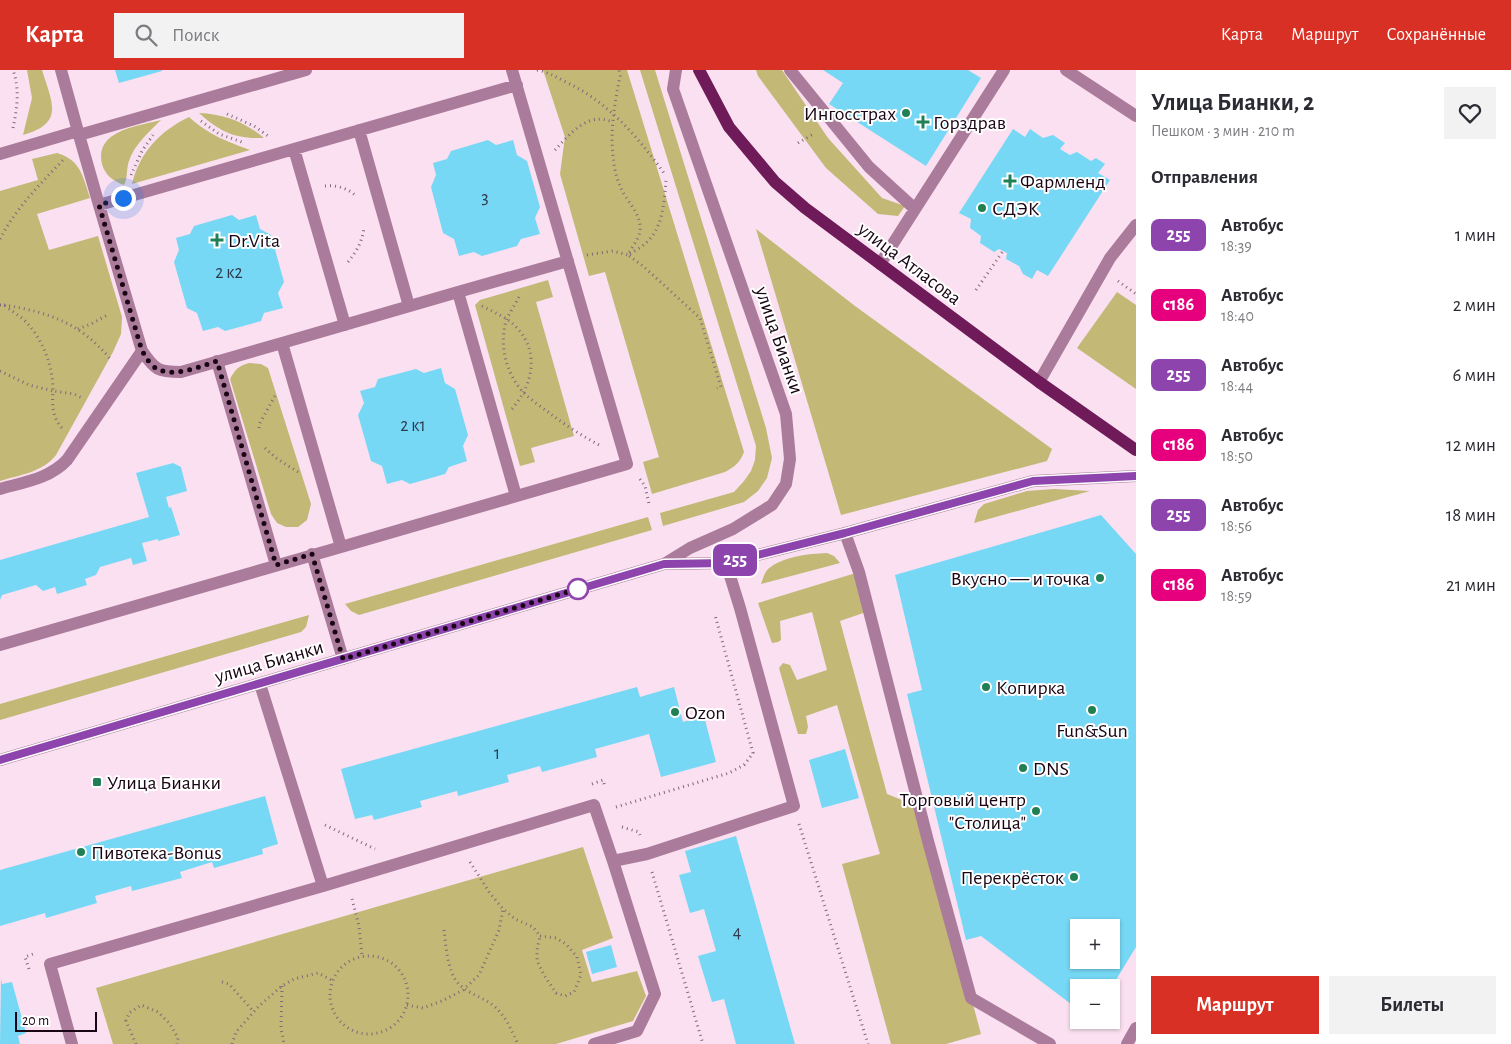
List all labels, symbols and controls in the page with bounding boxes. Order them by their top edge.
search box [114,13,464,58]
icon: search [132,21,160,49]
text: Карта [25,23,84,47]
text: Поиск [172,26,219,45]
text: Карта [1221,26,1263,44]
text: Маршрут [1291,26,1359,44]
text: Сохранённые [1387,26,1486,44]
button: heart [1444,87,1496,139]
text: Улица Бианки, 2 [1151,91,1314,115]
place label: Ингосстрах [804,104,896,124]
marker: Ингосстрах [900,107,912,119]
place label: Горздрав [933,113,1006,133]
marker: Горздрав [917,116,929,128]
text: Пешком · 3 мин · 210 m [1151,123,1295,139]
text: Отправления [1151,168,1258,187]
place label: Фармленд [1020,172,1106,192]
marker: Фармленд [1004,175,1016,187]
your location [111,186,136,211]
house number: 3 [481,189,489,207]
place label: СДЭК [992,199,1040,219]
marker: СДЭК [976,202,988,214]
text: Автобус [1221,216,1284,235]
street label: улица Атласова [853,218,965,309]
text: 255 [1166,226,1191,244]
text: 1 мин [1455,226,1496,245]
place label: Dr.Vita [228,231,280,251]
marker: Dr.Vita [210,233,224,247]
text: 18:39 [1221,238,1252,254]
house number: 2 к2 [215,264,243,282]
street label: улица Бианки [751,283,807,397]
text: Автобус [1221,286,1284,305]
text: с186 [1163,296,1194,314]
text: 2 мин [1453,296,1496,315]
text: 18:40 [1221,308,1254,324]
text: Автобус [1221,356,1284,375]
text: 255 [1166,366,1191,384]
text: 6 мин [1452,366,1496,385]
text: 18:44 [1221,378,1253,394]
house number: 2 к1 [400,417,426,435]
text: Автобус [1221,426,1284,445]
text: с186 [1163,436,1194,454]
text: 12 мин [1446,436,1496,455]
text: 18:50 [1221,448,1253,464]
text: Автобус [1221,496,1284,515]
text: 255 [1166,506,1191,524]
text: 18 мин [1446,506,1496,525]
text: 18:56 [1221,518,1252,534]
line badge: 255 [706,544,764,576]
text: 255 [723,551,747,569]
text: Автобус [1221,566,1284,585]
place label: Вкусно — и точка [950,569,1090,589]
marker: Вкусно — и точка [1094,572,1106,584]
text: с186 [1163,576,1194,594]
text: 21 мин [1446,576,1496,595]
unlabelled marker [567,578,589,600]
text: 18:59 [1221,588,1252,604]
street label: улица Бианки [212,637,326,687]
place label: Копирка [996,678,1065,698]
marker: Копирка [980,681,992,693]
place label: Ozon [685,703,726,723]
marker: Fun&Sun [1086,704,1098,716]
marker: Ozon [669,706,681,718]
place label: Fun&Sun [1056,721,1128,741]
house number: 1 [494,745,500,763]
place label: DNS [1033,759,1069,779]
marker: DNS [1017,762,1029,774]
place label: Улица Бианки [107,773,221,793]
marker: Улица Бианки [91,776,103,788]
place label: Торговый центр "Столица" [899,790,1026,833]
marker: Торговый центр "Столица" [1030,805,1042,817]
place label: Пивотека-Bonus [91,843,222,863]
marker: Пивотека-Bonus [75,846,87,858]
place label: Перекрёсток [960,868,1064,888]
marker: Перекрёсток [1068,871,1080,883]
map controls [1070,919,1120,1029]
button: + [1070,919,1120,969]
house number: 4 [733,924,742,942]
button: Маршрут [1151,976,1319,1034]
button: Билеты [1329,976,1496,1034]
button: − [1070,979,1120,1029]
scale bar [15,1009,98,1032]
text: 20 m [22,1014,49,1028]

